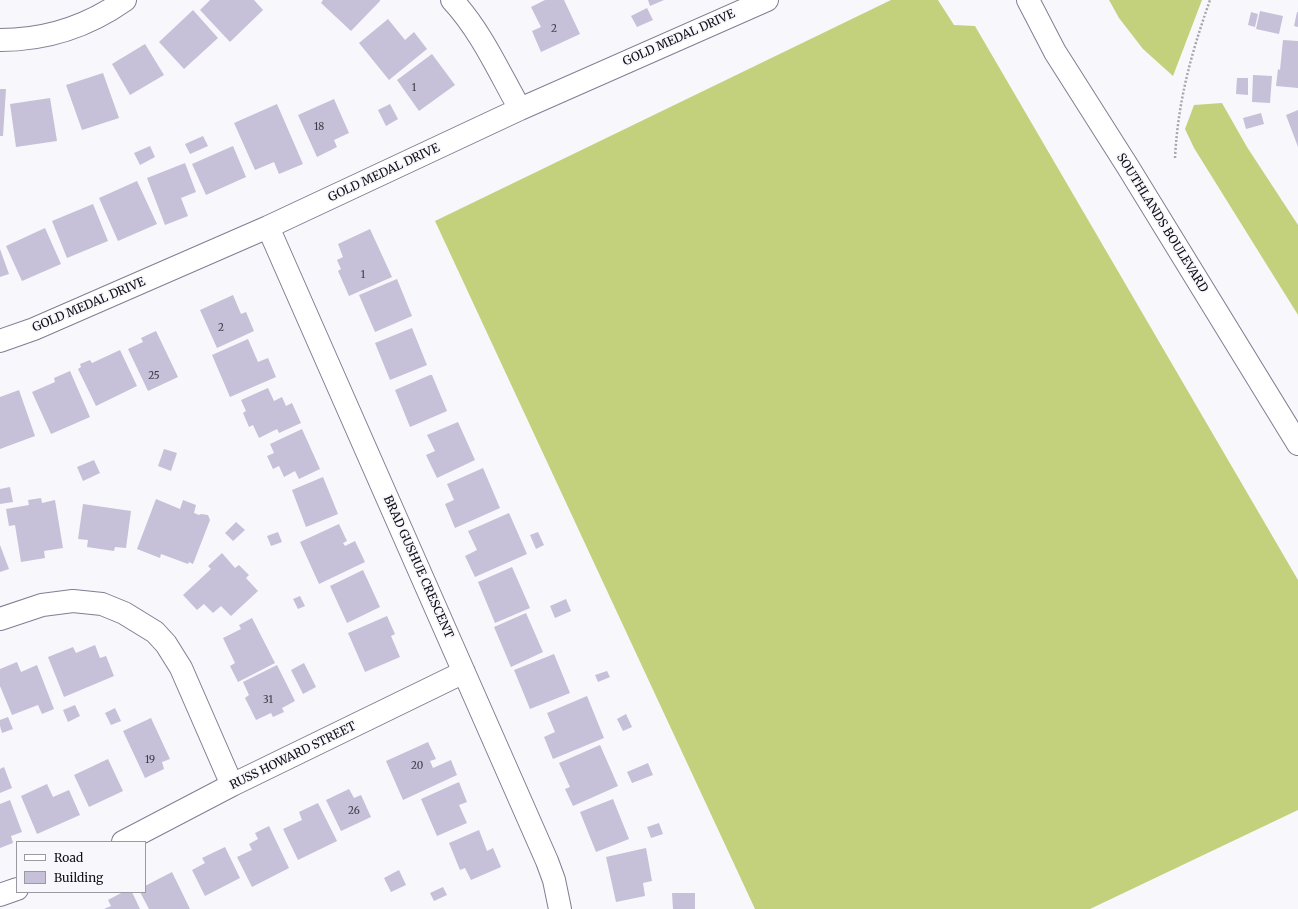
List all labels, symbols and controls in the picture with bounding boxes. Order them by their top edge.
street label: GOLD MEDAL DRIVE [621,7,737,69]
house number: 2 [551,23,557,35]
house number: 1 [412,82,416,94]
house number: 18 [314,121,324,133]
street label: GOLD MEDAL DRIVE [326,141,442,205]
street label: SOUTHLANDS BOULEVARD [1113,151,1211,295]
house number: 1 [361,269,365,281]
street label: GOLD MEDAL DRIVE [30,275,148,335]
house number: 2 [218,322,224,334]
house number: 25 [148,370,160,382]
street label: BRAD GUSHUE CRESCENT [380,493,456,641]
house number: 31 [263,694,273,706]
street label: RUSS HOWARD STREET [228,719,358,793]
house number: 19 [145,754,155,766]
house number: 20 [411,760,423,772]
house number: 26 [348,805,360,817]
legend [16,841,146,893]
text: Road [54,850,83,865]
text: Building [54,870,103,885]

